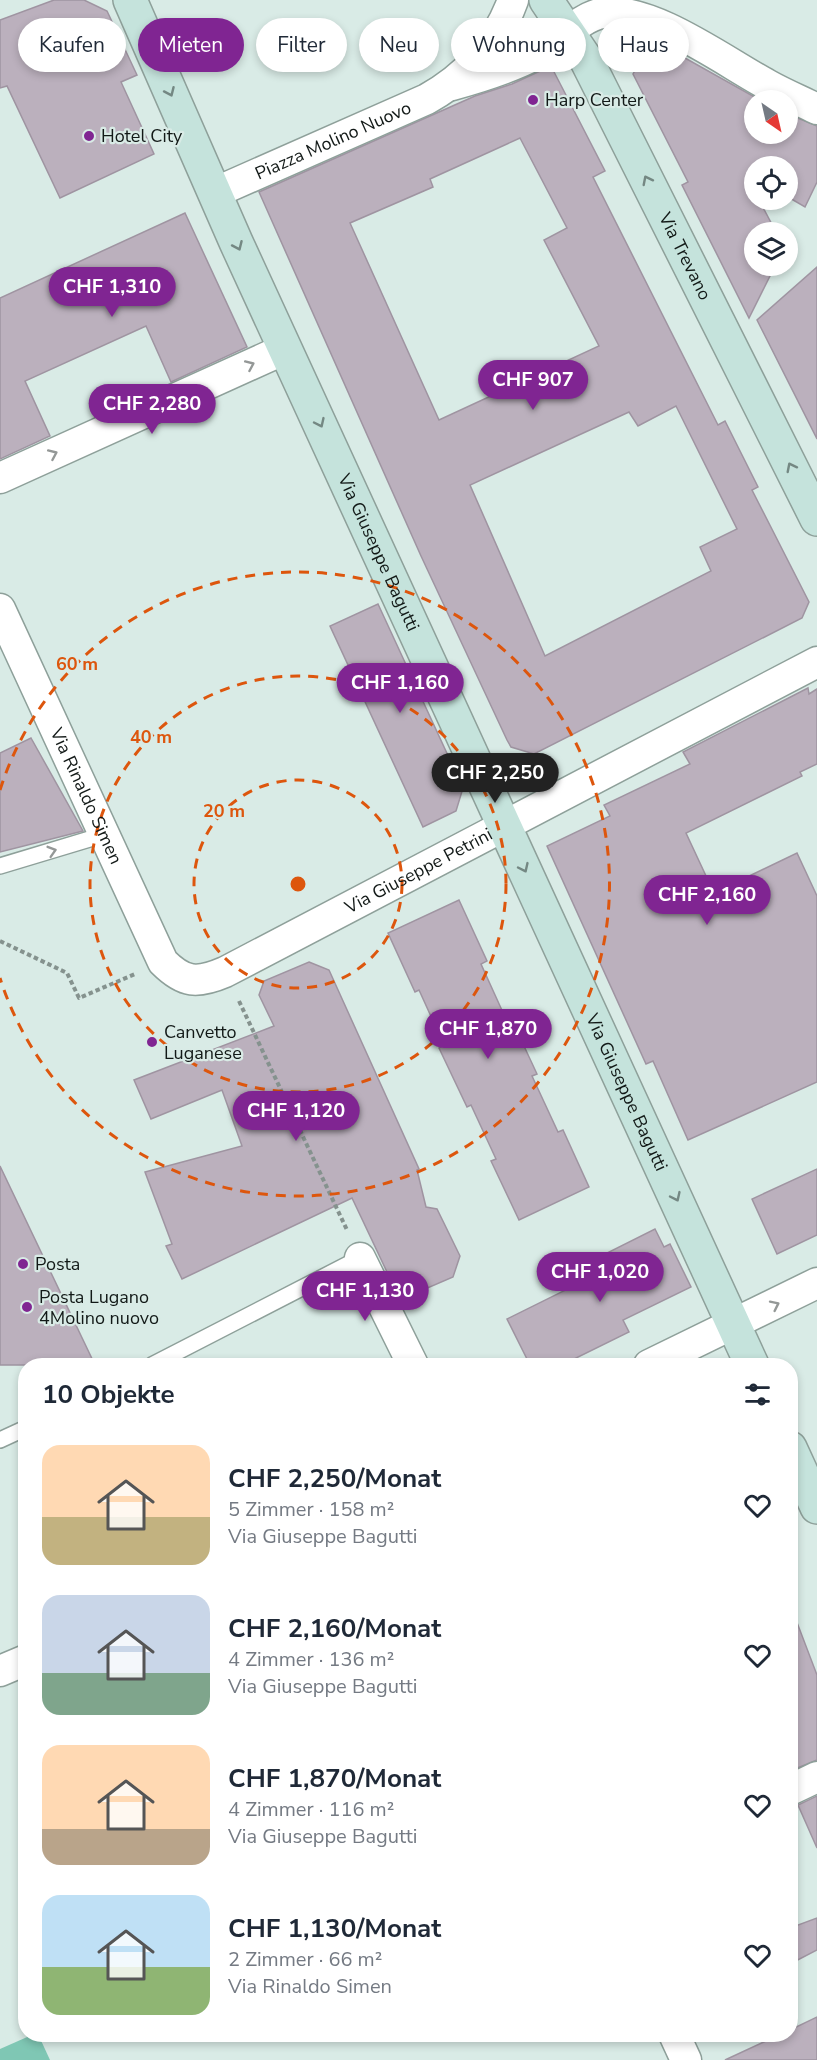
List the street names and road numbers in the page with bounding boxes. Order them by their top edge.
street label: Piazza Molino Nuovo [251,96,415,185]
street label: Via Trevano [653,208,717,304]
street label: Via Giuseppe Bagutti [332,469,425,635]
street label: Via Rinaldo Simen [44,723,128,868]
street label: Via Giuseppe Petrini [340,822,497,920]
street label: Via Giuseppe Bagutti [580,1009,673,1175]

